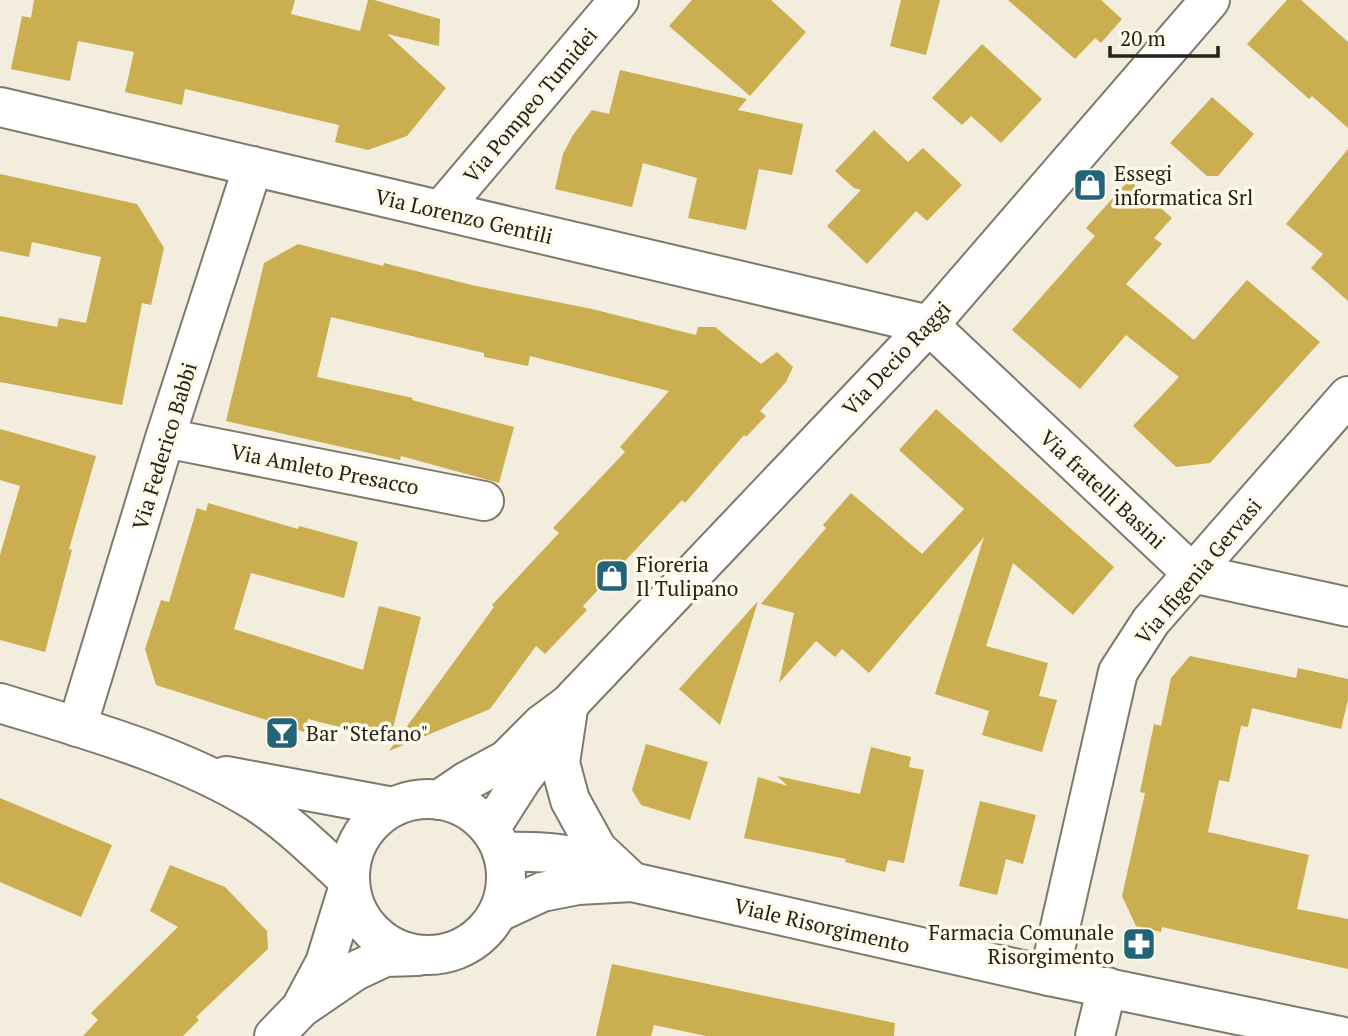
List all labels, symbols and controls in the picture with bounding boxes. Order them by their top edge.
scale bar [1110,14,1218,58]
street label: Via Pompeo Tumidei [457,21,603,189]
text: 20 m [1120,24,1166,52]
place label: Essegi informatica Srl [1114,159,1253,211]
shop icon: Essegi informatica Srl [1071,166,1109,204]
street label: Via Lorenzo Gentili [372,182,556,250]
street label: Via Decio Raggi [836,295,956,421]
street label: Via Federico Babbi [125,359,203,533]
street label: Via fratelli Basini [1034,423,1172,555]
street label: Via Amleto Presacco [229,437,421,501]
street label: Via Ifigenia Gervasi [1129,492,1267,650]
place label: Fioreria Il Tulipano [636,550,738,602]
shop icon: Fioreria Il Tulipano [593,557,631,595]
bar icon: Bar "Stefano" [263,714,301,752]
place label: Bar "Stefano" [306,719,428,747]
street label: Viale Risorgimento [731,891,913,959]
place label: Farmacia Comunale Risorgimento [929,918,1114,970]
pharmacy icon: Farmacia Comunale Risorgimento [1120,925,1158,963]

